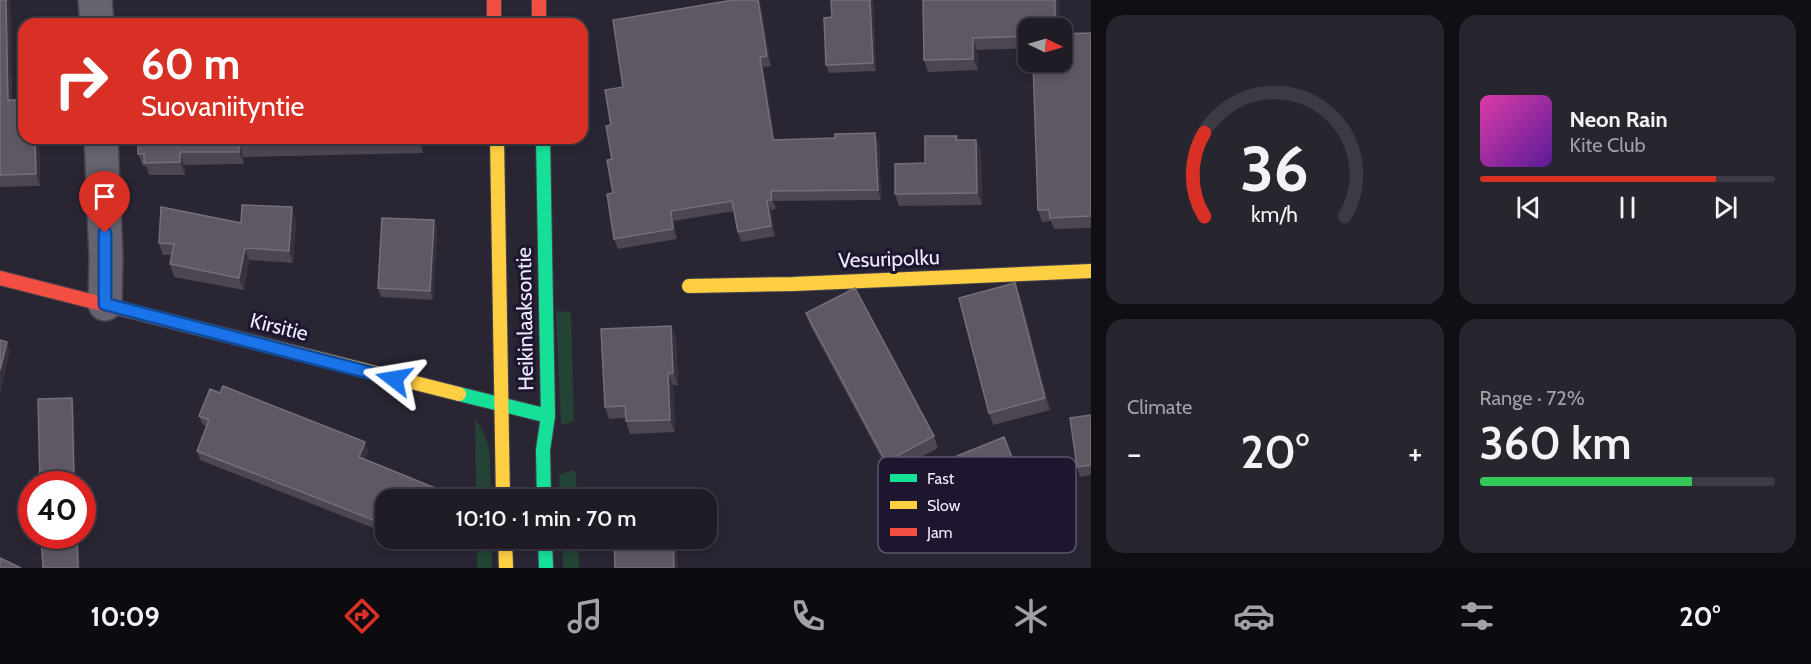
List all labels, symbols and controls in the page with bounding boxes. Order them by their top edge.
north arrow [1018,18,1072,72]
map controls [1018,18,1072,72]
text: 60 m [141,38,240,90]
icon: right [42,42,120,120]
text: Suovaniityntie [141,90,304,123]
text: Neon Rain [1570,106,1668,133]
text: 36 [1240,131,1309,207]
text: Kite Club [1570,133,1646,157]
pin [79,171,130,233]
icon: arrive [88,180,121,213]
icon: previous [1512,191,1545,224]
icon: pause [1611,191,1644,224]
icon: next [1709,191,1742,224]
text: km/h [1251,201,1298,227]
street label: Vesuripolku [838,244,940,273]
street label: Heikinlaaksontie [511,247,538,391]
street label: Kirsitie [248,307,311,346]
position arrow [362,347,426,411]
text: Range · 72% [1480,386,1585,410]
text: Climate [1127,395,1192,419]
text: 360 km [1480,416,1631,470]
text: 20° [1241,425,1309,479]
text: − [1127,433,1142,473]
text: + [1408,433,1422,473]
legend [878,457,1076,553]
text: Fast [927,469,955,488]
speed limit sign: 40 [18,471,96,549]
text: Slow [927,496,961,515]
text: 10:10 · 1 min · 70 m [455,505,637,532]
text: Jam [926,523,953,542]
icon: directions [341,595,383,637]
icon: music [564,595,606,637]
icon: phone [787,595,829,637]
icon: climate [1010,595,1052,637]
icon: car [1233,595,1275,637]
icon: filters [1456,595,1498,637]
text: 10:09 [91,600,160,633]
text: 20° [1679,600,1720,633]

